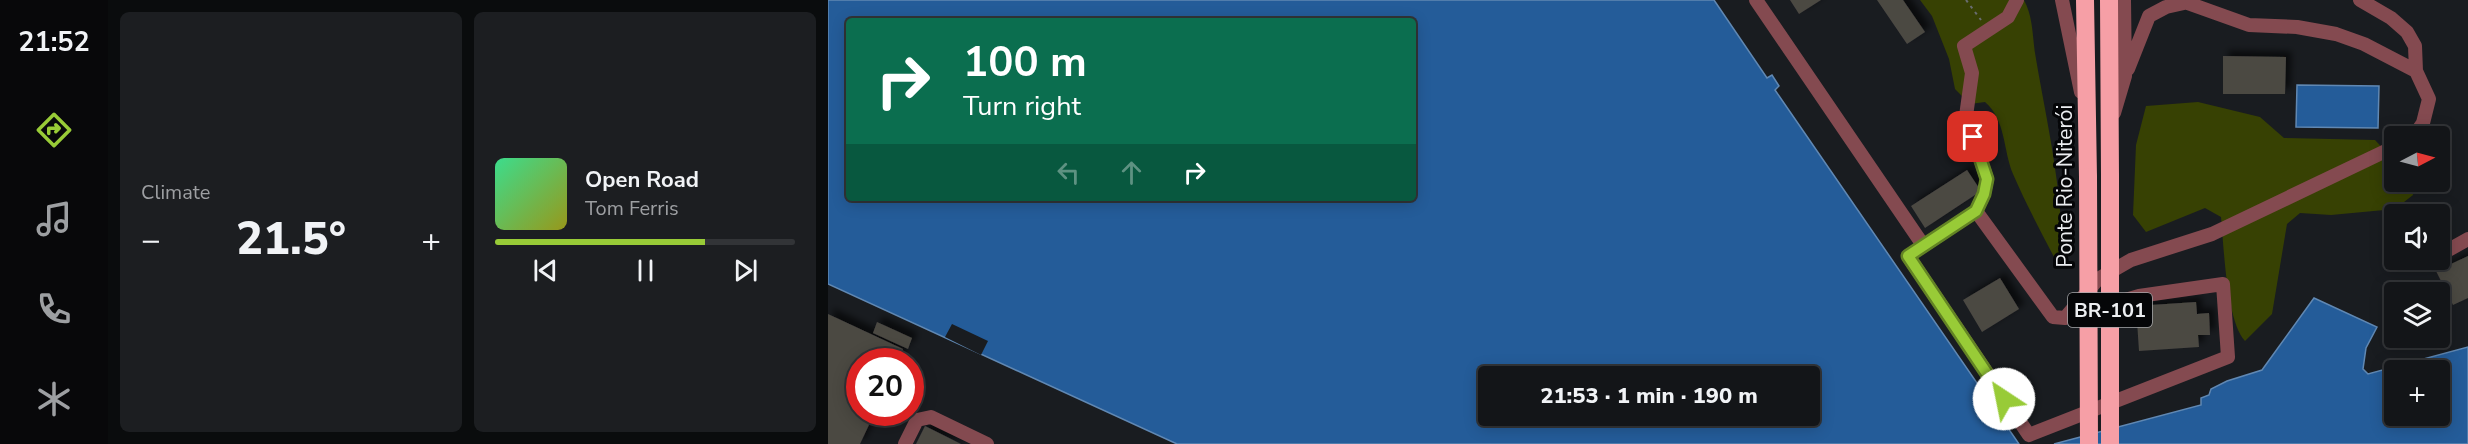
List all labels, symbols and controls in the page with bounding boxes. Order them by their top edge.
text: 21:52 [18,24,90,61]
text: 100 m [963,34,1087,91]
icon: right [864,42,942,120]
text: Turn right [963,88,1081,125]
street label: Ponte Rio-Niterói [2051,105,2079,267]
icon: directions [33,109,75,151]
pin [1947,111,1998,162]
icon: arrive [1956,120,1989,153]
north arrow [2384,126,2450,192]
map controls [2384,126,2450,426]
icon: left [1052,156,1085,189]
icon: ahead [1115,156,1148,189]
icon: right [1178,156,1211,189]
text: Open Road [585,165,699,195]
text: Climate [141,179,210,206]
text: Tom Ferris [585,195,679,222]
icon: music [33,198,75,240]
button: sound [2384,204,2450,270]
text: 21.5° [236,209,346,270]
text: − [141,218,161,263]
text: + [421,218,441,263]
icon: previous [529,254,562,287]
icon: pause [629,254,662,287]
icon: next [729,254,762,287]
button: layers [2384,282,2450,348]
icon: phone [33,288,75,330]
road number: BR-101 [2068,293,2152,327]
speed limit sign: 20 [846,348,924,426]
button: + [2384,360,2450,426]
position arrow [1972,367,2036,431]
icon: climate [33,378,75,420]
text: 21:53 · 1 min · 190 m [1540,381,1758,411]

